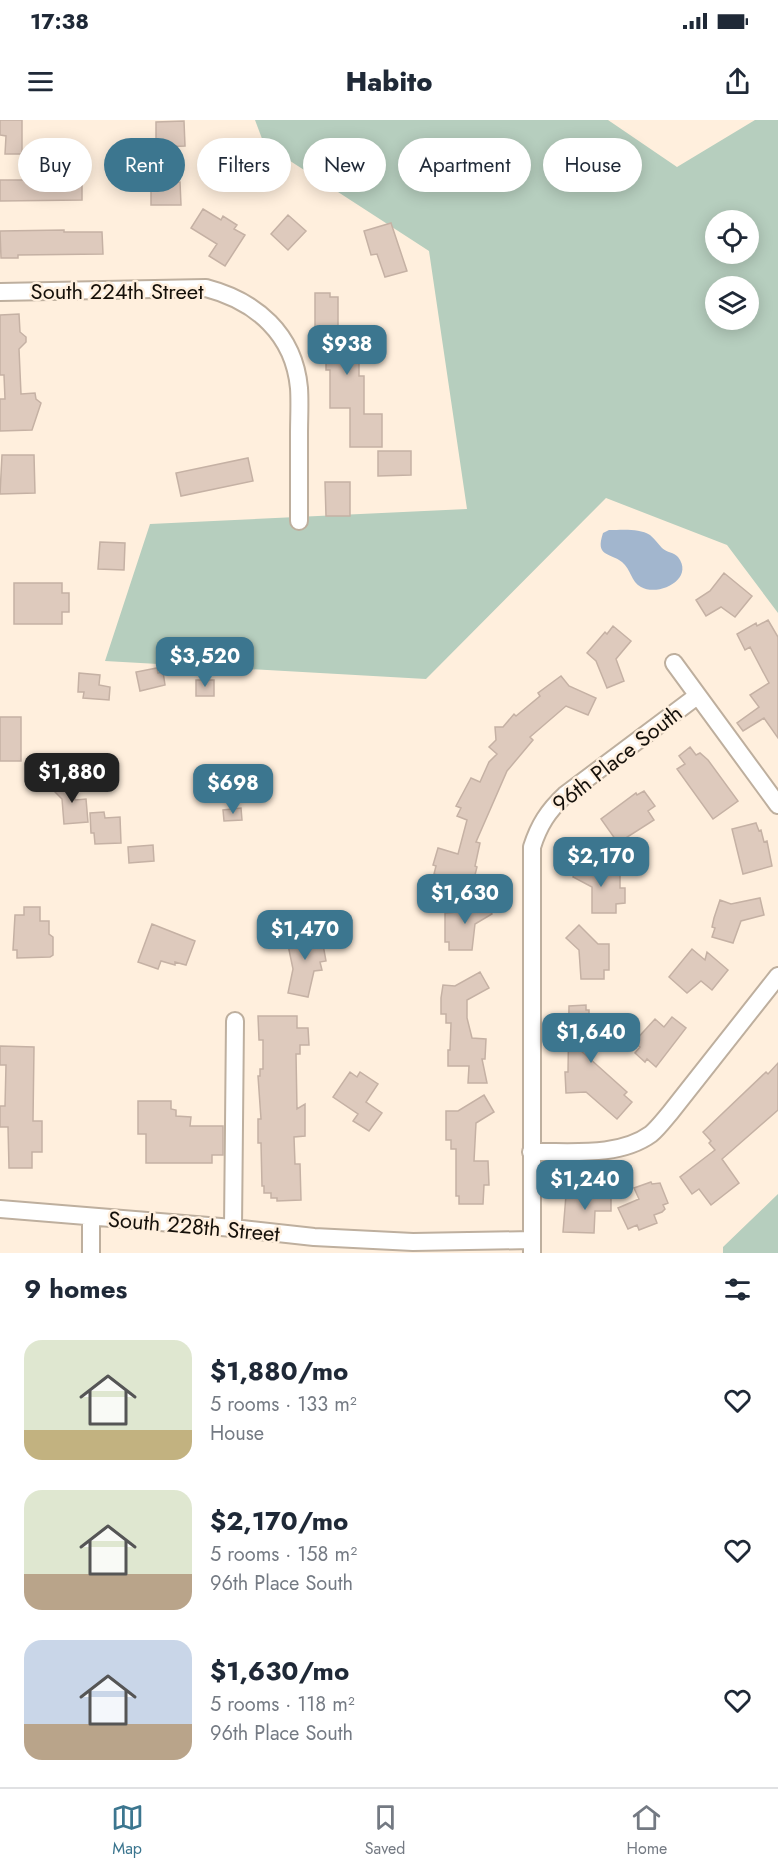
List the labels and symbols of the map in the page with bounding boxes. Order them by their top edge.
street label: South 224th Street [31,275,204,307]
pin: $938 [311,325,383,376]
pin: $3,520 [156,637,254,688]
street label: 96th Place South [545,697,689,819]
pin: $1,880 [23,753,121,804]
pin: $698 [197,764,269,815]
pin: $2,170 [552,837,650,888]
pin: $1,630 [416,874,514,925]
pin: $1,470 [256,910,354,961]
pin: $1,640 [542,1013,640,1064]
pin: $1,240 [536,1160,634,1211]
street label: South 228th Street [107,1203,282,1249]

